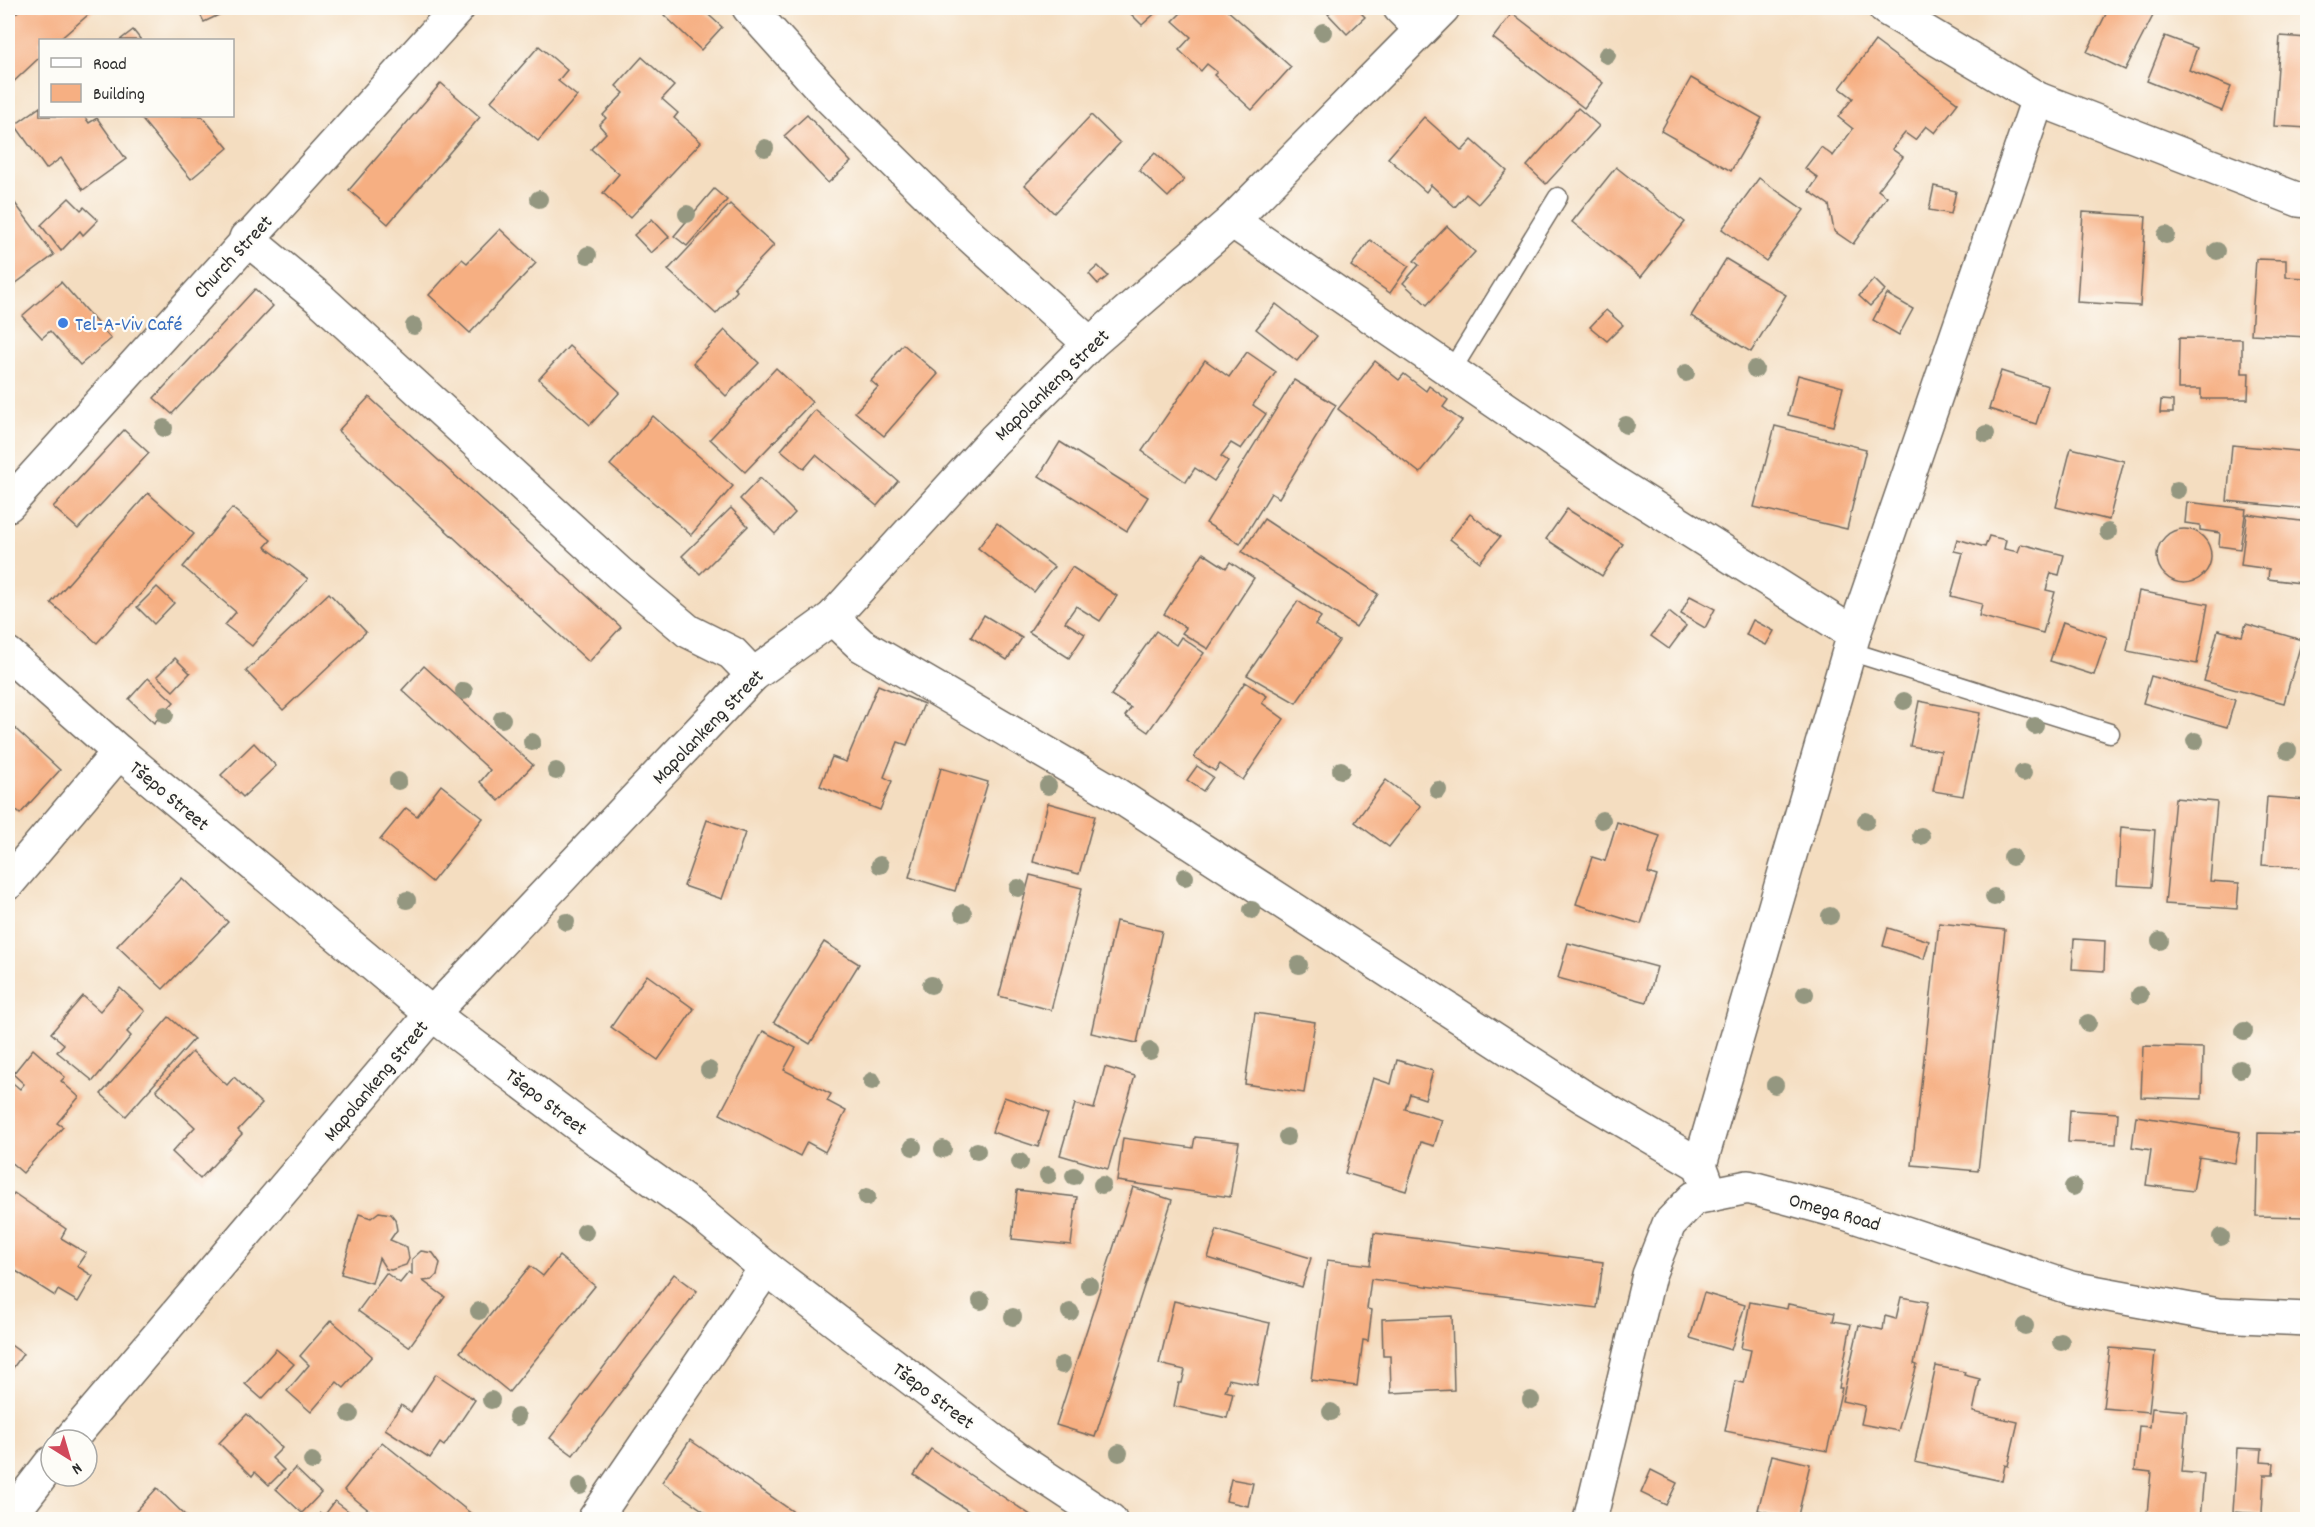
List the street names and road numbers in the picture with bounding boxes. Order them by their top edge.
street label: Church Street [188,210,280,306]
street label: Mapolankeng Street [989,324,1117,449]
street label: Mapolankeng Street [647,664,772,792]
street label: Tšepo Street [122,755,214,839]
street label: Mapolankeng Street [318,1015,436,1149]
street label: Tšepo Street [498,1063,592,1144]
street label: Omega Road [1785,1187,1883,1240]
street label: Tšepo Street [885,1357,979,1438]

